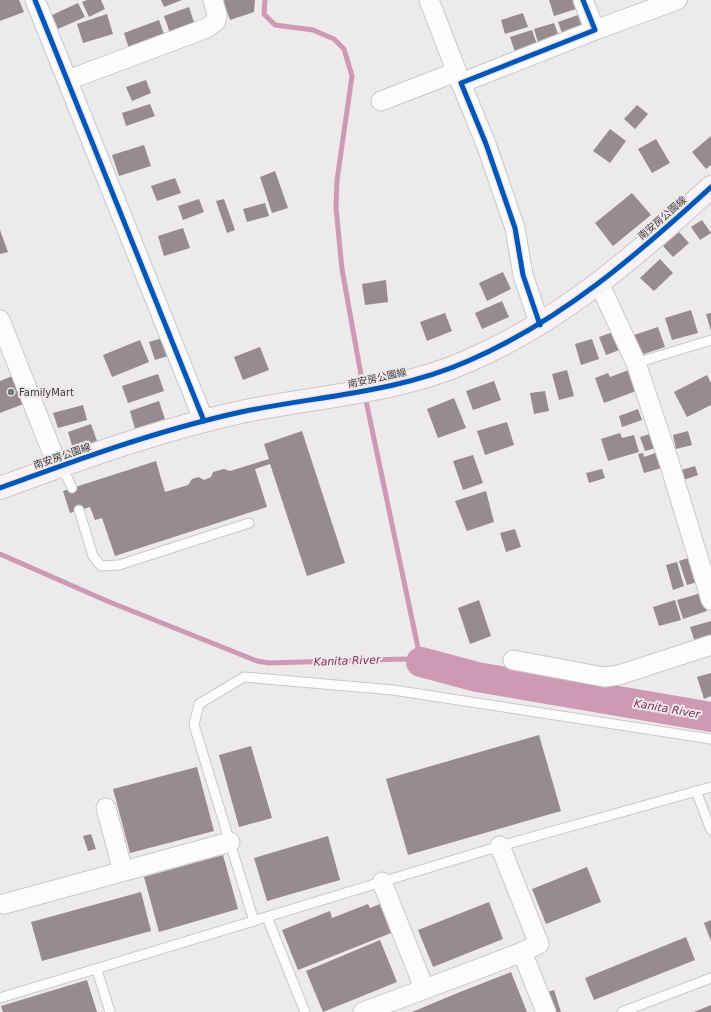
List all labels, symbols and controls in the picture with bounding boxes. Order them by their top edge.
street label: 南安房公園線 [636,194,688,242]
street label: 南安房公園線 [347,366,407,390]
marker: FamilyMart [6,387,16,397]
place label: FamilyMart [19,387,74,398]
street label: 南安房公園線 [32,441,92,471]
water label: Kanita River [313,653,382,669]
water label: Kanita River [633,697,702,721]

